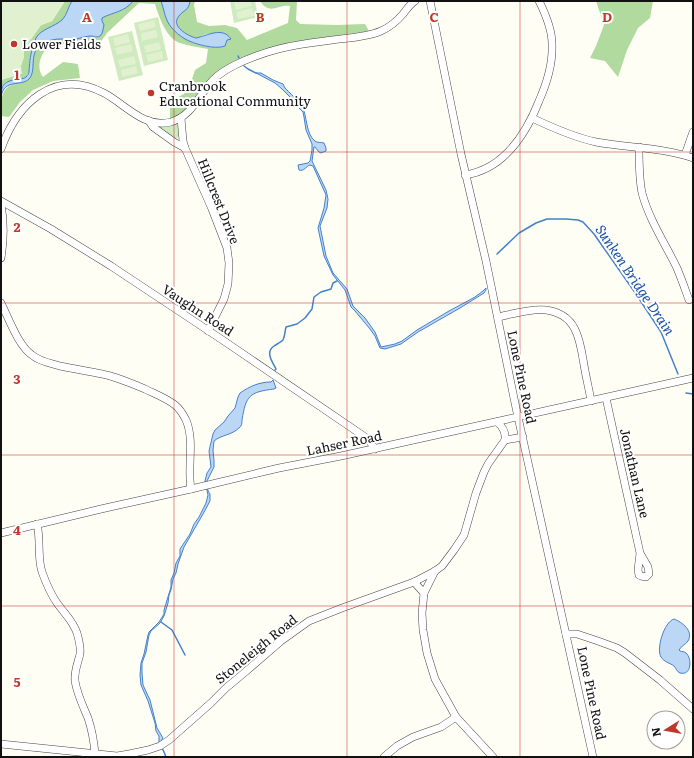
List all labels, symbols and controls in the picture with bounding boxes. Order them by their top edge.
text: A [82,7,92,26]
text: B [256,7,265,26]
text: C [429,7,439,26]
text: D [602,7,612,26]
place label: Lower Fields [22,34,101,53]
marker: Lower Fields [9,39,19,49]
text: 1 [14,65,20,84]
place label: Cranbrook Educational Community [159,76,311,110]
marker: Cranbrook Educational Community [146,88,156,98]
street label: Hillcrest Drive [194,155,245,247]
text: 2 [14,217,21,236]
water label: Sunken Bridge Drain [591,220,681,339]
street label: Vaughn Road [159,279,238,340]
street label: Lone Pine Road [503,328,542,425]
text: 3 [13,369,21,388]
street label: Lahser Road [304,425,383,460]
street label: Jonathan Lane [616,426,655,520]
text: 4 [13,520,21,539]
street label: Stoneleigh Road [211,610,301,688]
street label: Lone Pine Road [573,644,612,741]
text: 5 [13,672,21,691]
north arrow [646,710,686,750]
text: N [646,726,664,738]

